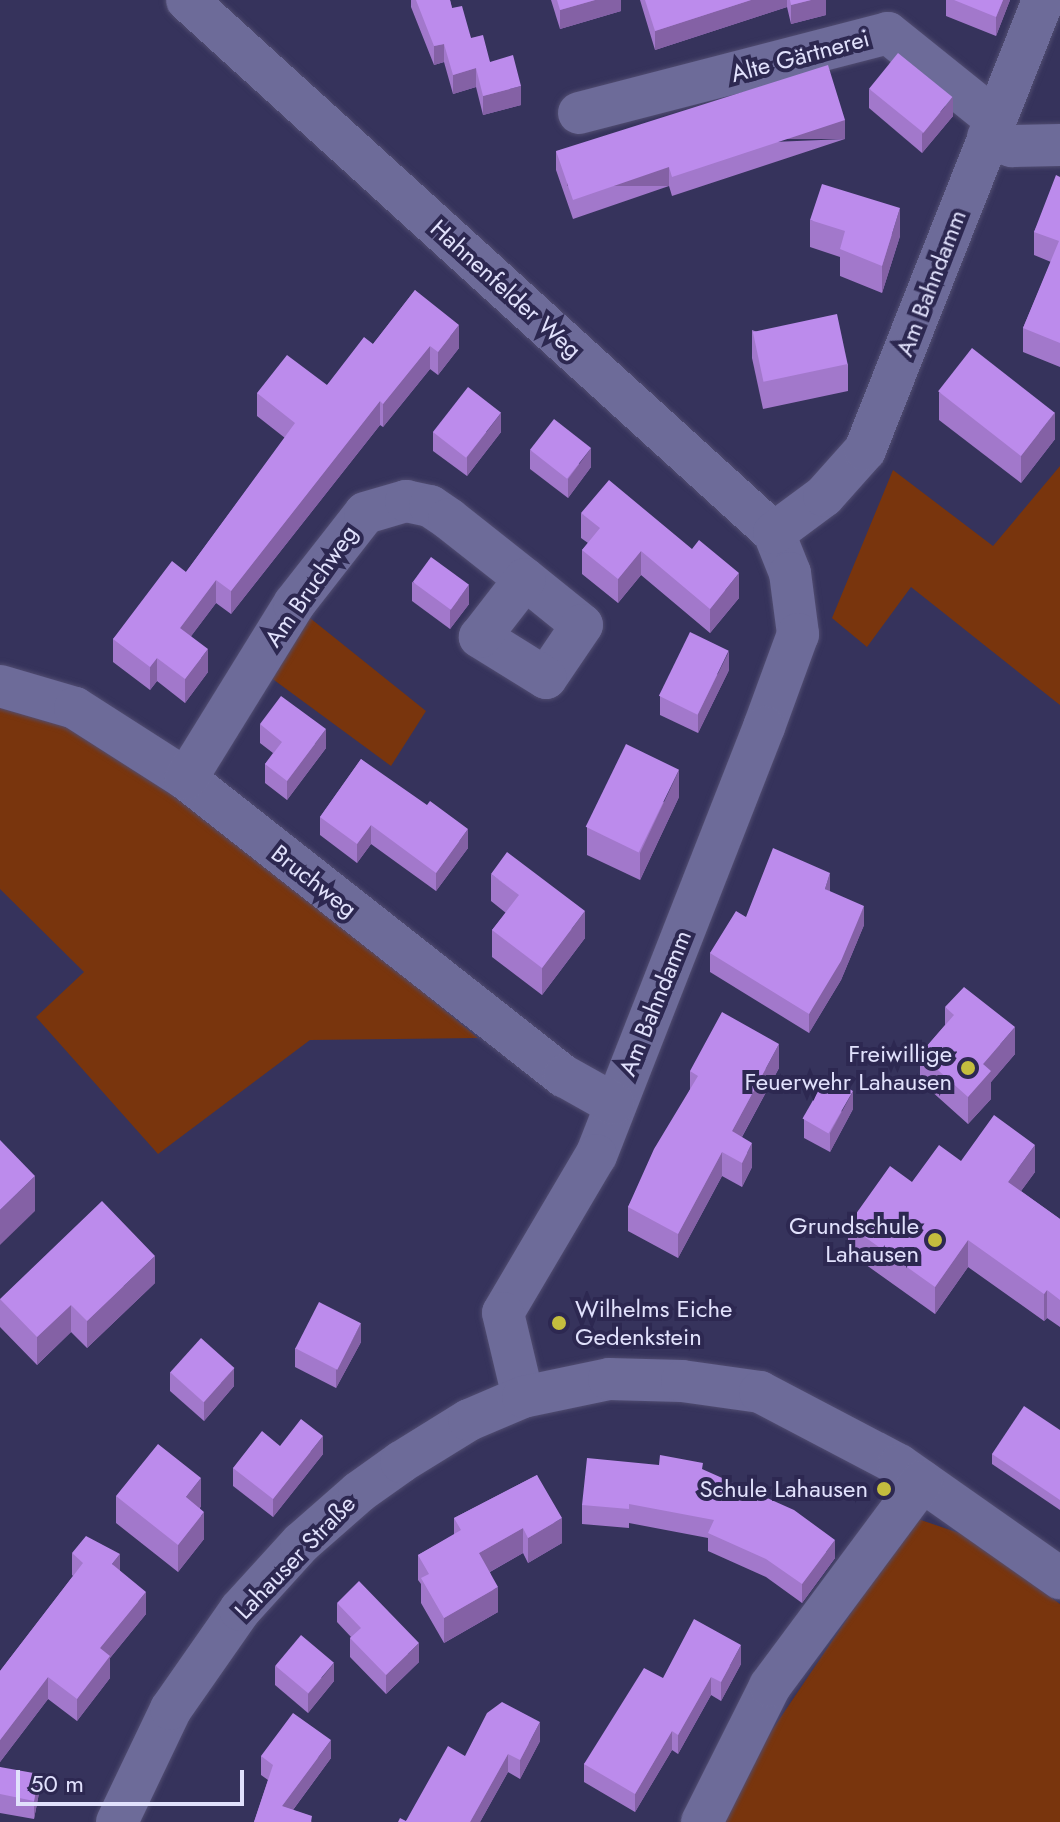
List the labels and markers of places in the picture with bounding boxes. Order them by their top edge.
place label: Freiwillige Feuerwehr Lahausen [744,1040,952,1096]
marker: Freiwillige Feuerwehr Lahausen [959,1059,977,1077]
place label: Grundschule Lahausen [789,1212,919,1268]
marker: Grundschule Lahausen [926,1231,944,1249]
place label: Wilhelms Eiche Gedenkstein [575,1295,732,1351]
marker: Wilhelms Eiche Gedenkstein [550,1314,568,1332]
place label: Schule Lahausen [699,1475,868,1503]
marker: Schule Lahausen [875,1480,893,1498]

